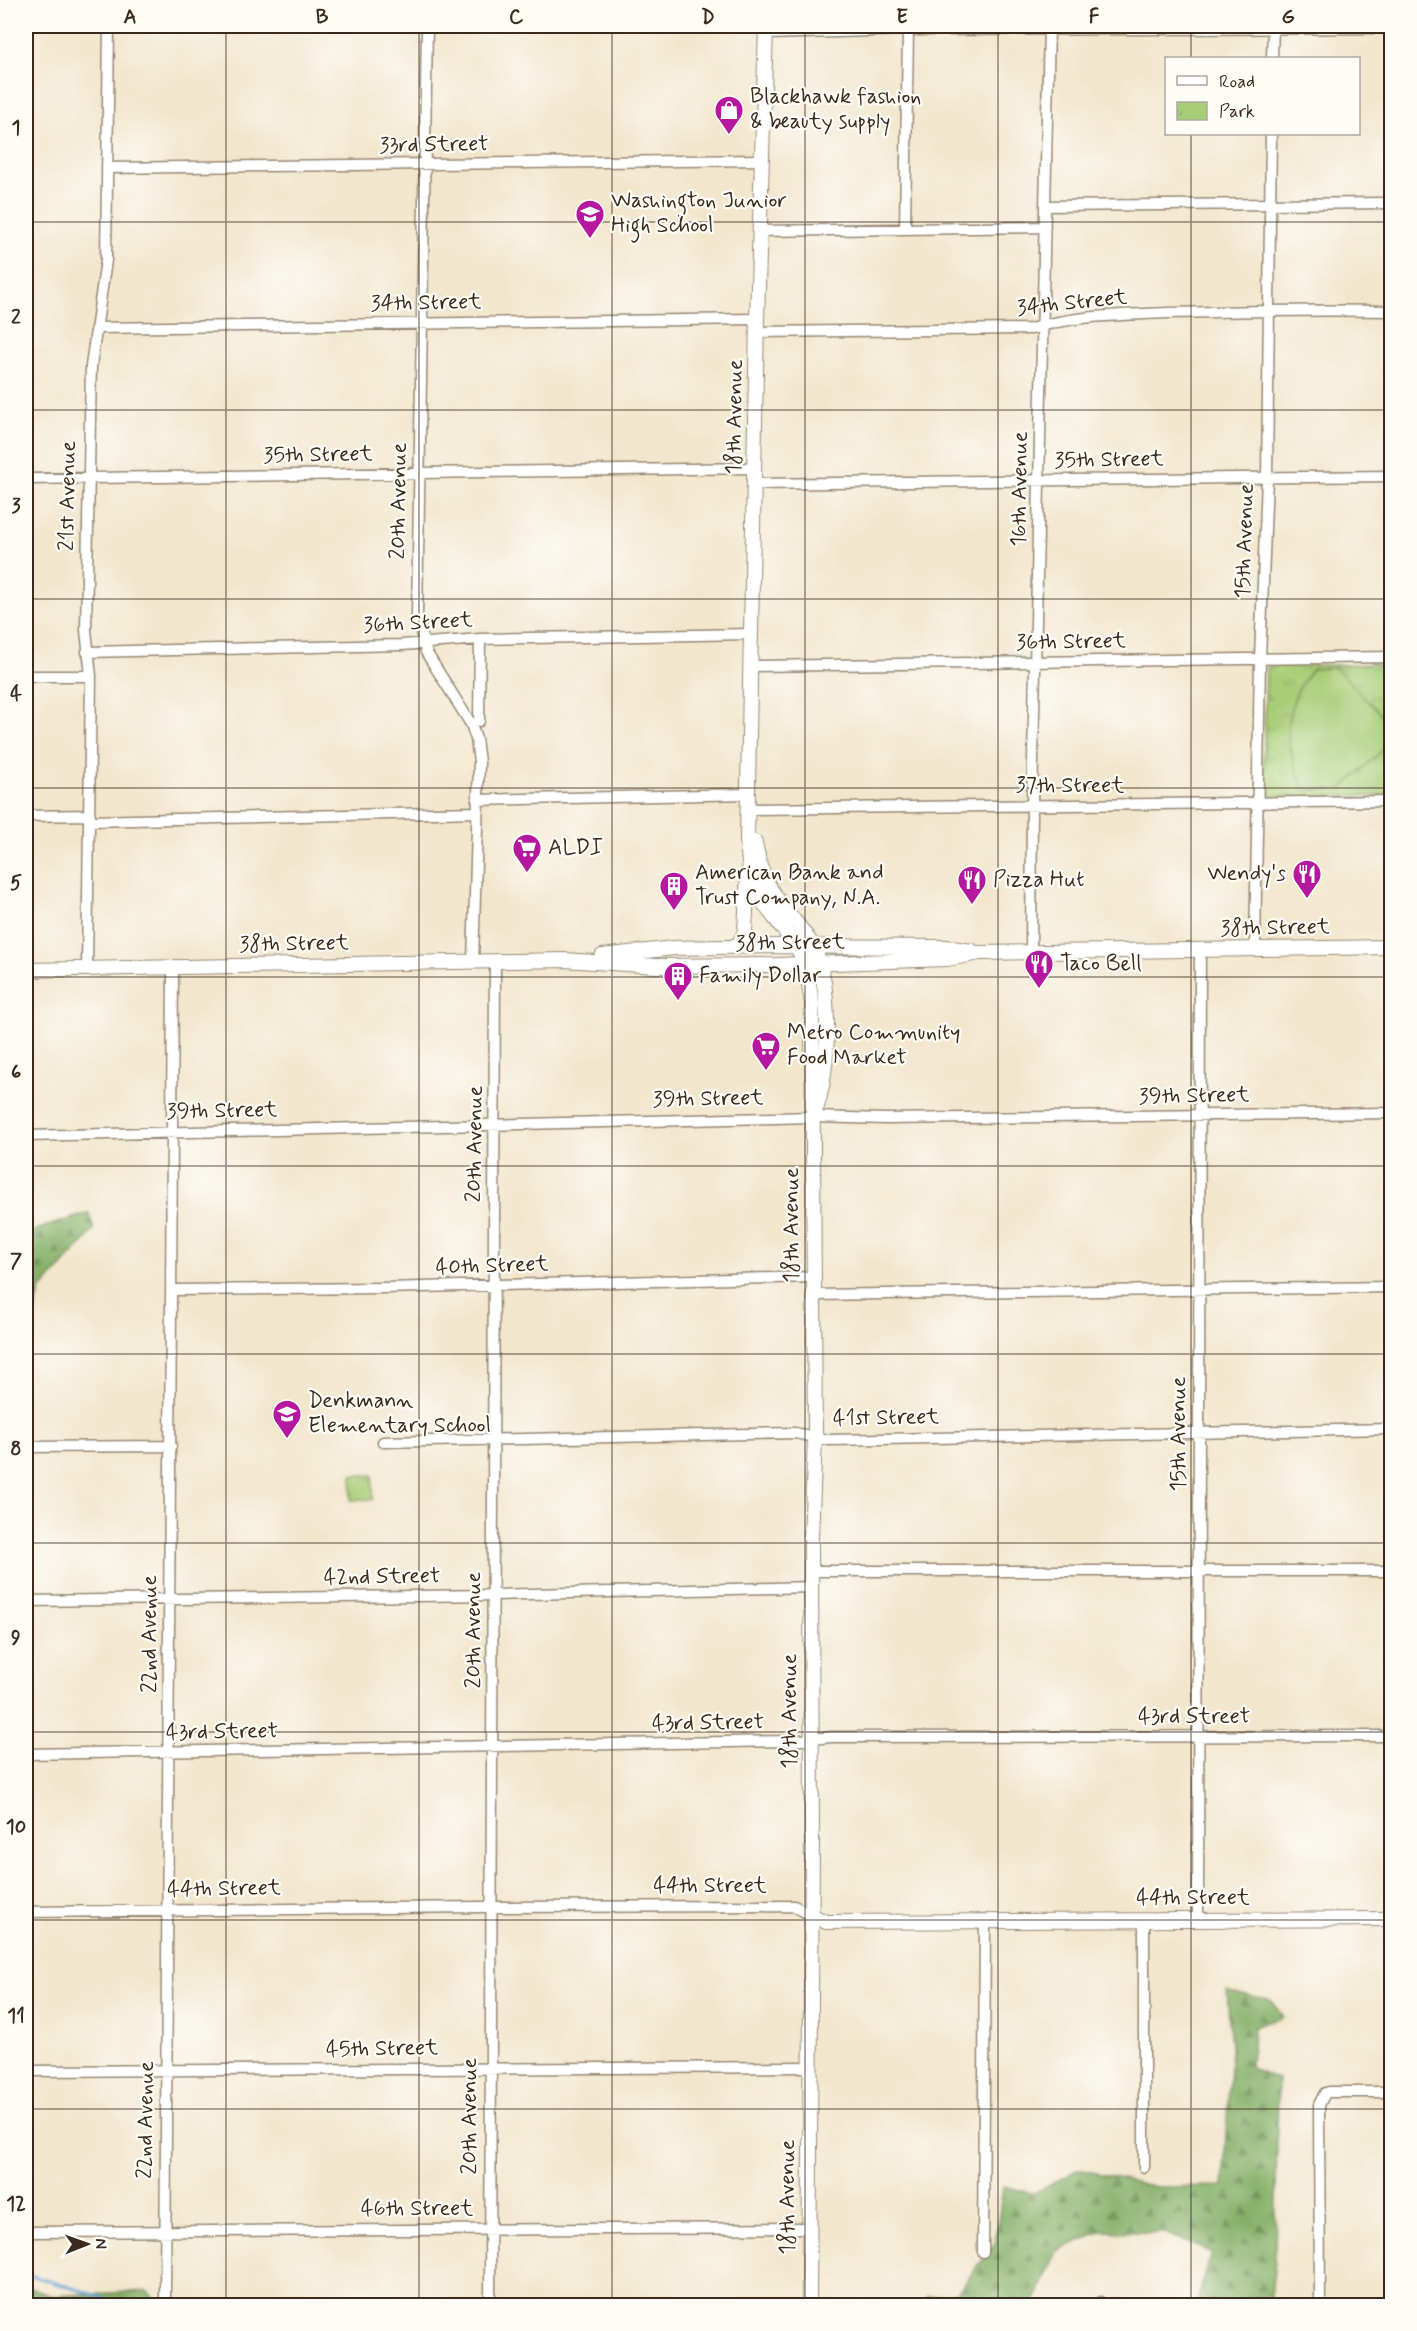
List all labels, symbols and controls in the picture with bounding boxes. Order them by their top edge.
text: A [123,4,137,31]
text: B [316,4,329,31]
text: C [509,4,524,31]
text: D [701,4,715,31]
text: E [896,4,908,31]
text: F [1089,4,1100,31]
text: G [1281,4,1295,31]
legend [1165,57,1360,135]
text: Road [1219,70,1255,94]
place label: Blackhawk fashion & beauty supply [750,83,921,136]
shop icon: Blackhawk fashion & beauty supply [713,94,745,136]
text: Park [1219,100,1255,124]
text: 1 [12,115,20,142]
street label: 33rd Street [379,130,489,160]
place label: Washington Junior High School [611,187,787,243]
school or university icon: Washington Junior High School [574,198,606,240]
street label: 34th Street [1015,283,1129,323]
street label: 34th Street [370,288,482,318]
text: 2 [11,304,21,331]
street label: 18th Avenue [720,359,750,475]
street label: 16th Avenue [1005,431,1035,547]
street label: 21st Avenue [53,440,83,551]
street label: 35th Street [263,440,373,470]
street label: 20th Avenue [384,442,414,560]
street label: 35th Street [1054,445,1164,475]
street label: 15th Avenue [1229,483,1261,599]
text: 3 [11,493,21,520]
street label: 36th Street [363,606,474,640]
street label: 36th Street [1016,627,1126,657]
text: 4 [10,681,22,708]
street label: 37th Street [1016,772,1124,800]
supermarket icon: ALDI [511,832,543,874]
place label: ALDI [548,834,603,862]
restaurant icon: Wendy's [1291,858,1323,900]
place label: American Bank and Trust Company, N.A. [695,859,884,912]
place label: Wendy's [1207,860,1286,888]
restaurant icon: Pizza Hut [956,864,988,906]
place label: Pizza Hut [993,866,1084,894]
text: 5 [10,870,22,897]
building icon: American Bank and Trust Company, N.A. [658,870,690,912]
street label: 38th Street [1220,913,1330,943]
street label: 38th Street [735,928,845,958]
street label: 38th Street [239,929,349,959]
restaurant icon: Taco Bell [1023,948,1055,990]
place label: Taco Bell [1060,950,1142,978]
building icon: Family Dollar [662,960,694,1002]
place label: Family Dollar [699,962,822,990]
place label: Metro Community Food Market [787,1019,960,1072]
supermarket icon: Metro Community Food Market [750,1030,782,1072]
text: 6 [11,1059,21,1086]
street label: 39th Street [1138,1081,1250,1111]
street label: 39th Street [652,1084,764,1114]
street label: 20th Avenue [460,1085,490,1203]
street label: 39th Street [166,1096,278,1126]
street label: 18th Avenue [778,1167,806,1283]
text: 7 [10,1248,22,1275]
street label: 40th Street [435,1250,549,1282]
street label: 15th Avenue [1165,1376,1193,1491]
place label: Denkmann Elementary School [308,1387,491,1440]
school or university icon: Denkmann Elementary School [271,1398,303,1440]
street label: 41st Street [833,1403,939,1433]
text: 8 [10,1436,22,1463]
street label: 42nd Street [323,1562,441,1592]
street label: 20th Avenue [460,1571,488,1688]
street label: 22nd Avenue [136,1575,164,1693]
text: 9 [11,1625,21,1652]
street label: 18th Avenue [776,1653,804,1769]
street label: 43rd Street [1138,1703,1250,1731]
street label: 43rd Street [652,1708,764,1738]
street label: 43rd Street [166,1717,278,1747]
text: 10 [6,1814,26,1841]
street label: 44th Street [653,1872,767,1900]
street label: 44th Street [167,1874,281,1904]
street label: 44th Street [1136,1884,1250,1912]
text: 11 [7,2003,25,2030]
street label: 45th Street [326,2034,438,2064]
street label: 20th Avenue [456,2057,484,2174]
street label: 22nd Avenue [131,2061,161,2179]
street label: 18th Avenue [774,2139,802,2255]
text: 12 [6,2191,26,2218]
street label: 46th Street [361,2195,473,2223]
north arrow [57,2214,117,2274]
text: N [90,2238,111,2249]

